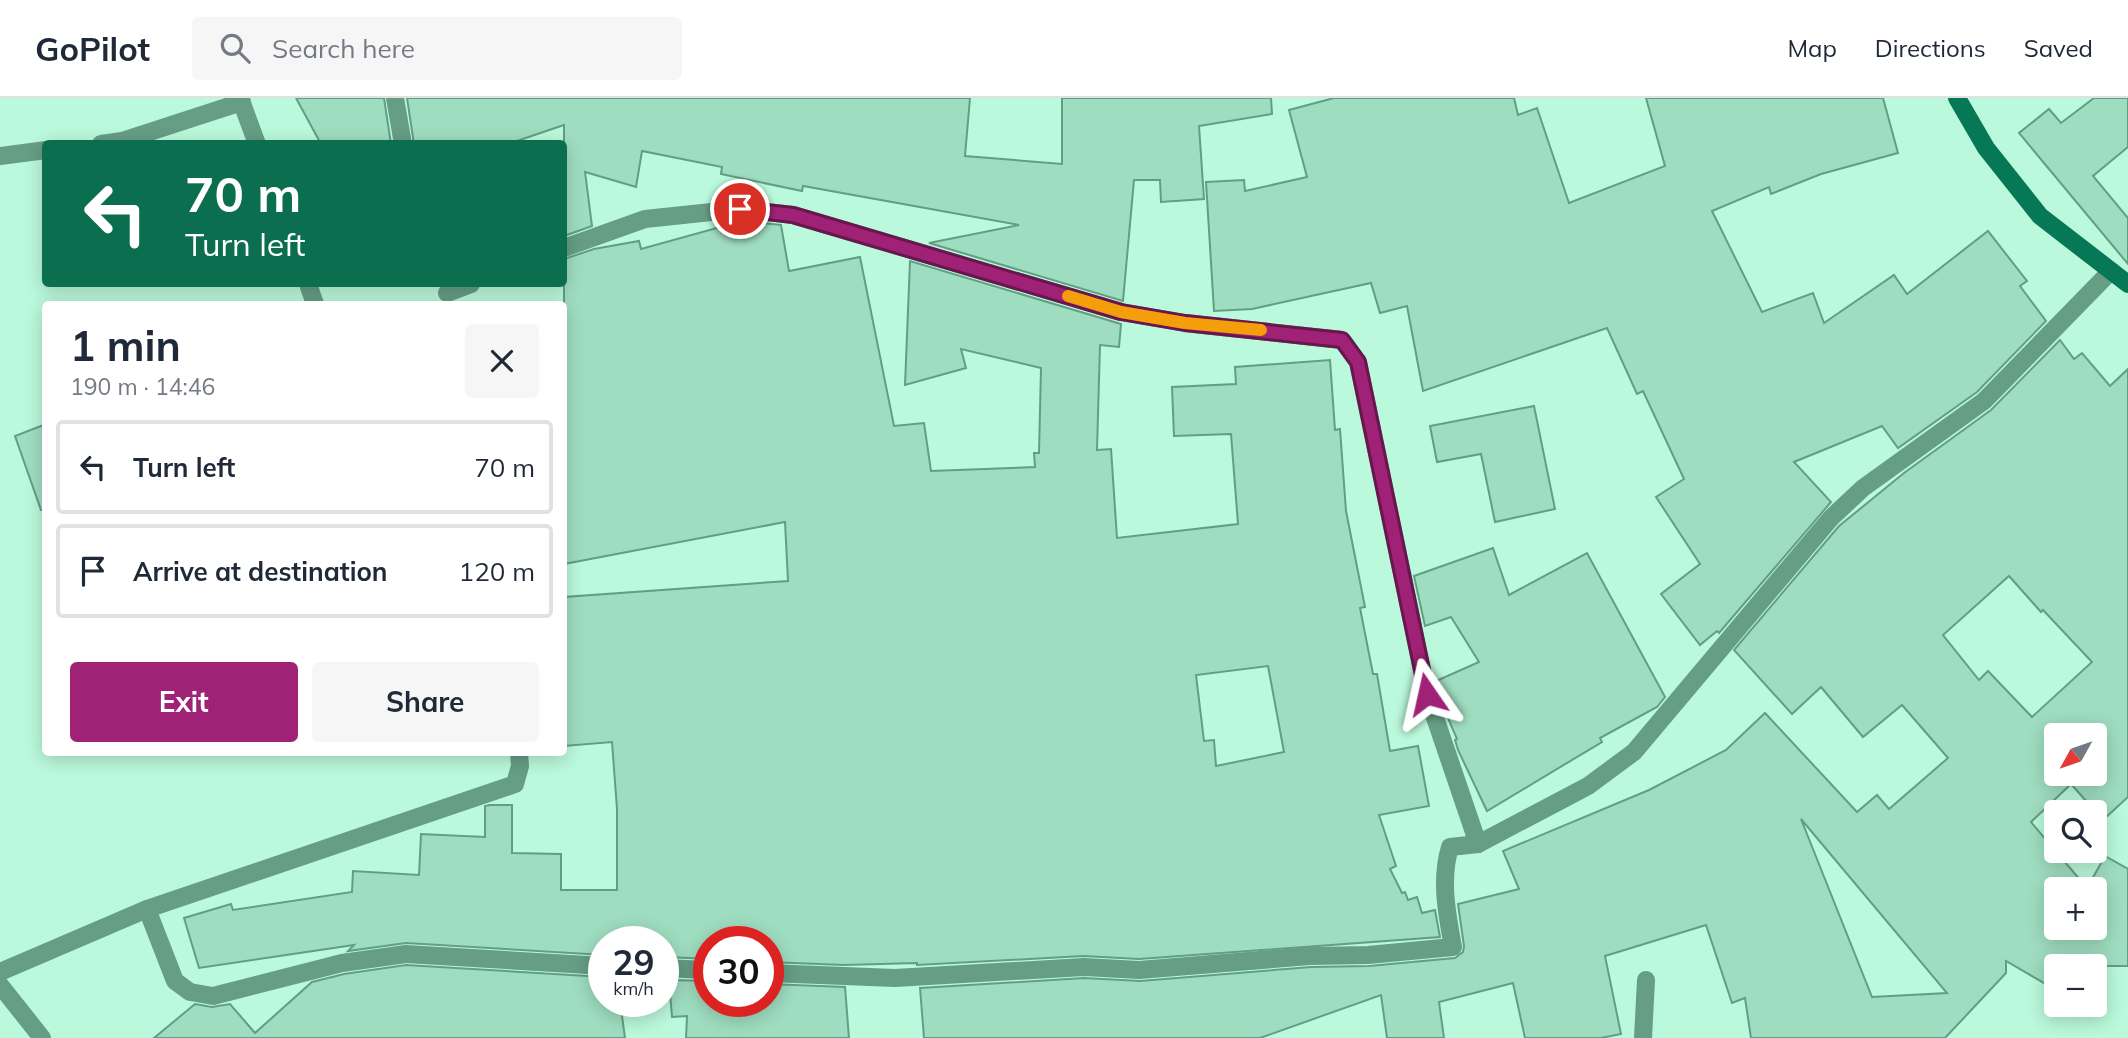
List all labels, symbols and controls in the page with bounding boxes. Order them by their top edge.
search box [192,17,682,80]
text: GoPilot [35,28,150,69]
icon: search [216,29,254,67]
text: Search here [272,32,415,65]
text: Map [1787,33,1837,63]
text: Directions [1875,33,1986,63]
text: Saved [2024,33,2093,63]
text: 70 m [185,163,301,224]
icon: left [70,168,161,259]
pin [710,179,770,239]
icon: arrive [721,190,759,228]
text: Turn left [185,224,305,264]
text: 1 min [70,319,181,372]
button: close [465,324,539,398]
text: 190 m · 14:46 [70,372,215,401]
icon: left [74,448,112,486]
text: Turn left [133,451,235,484]
text: 70 m [474,451,535,484]
icon: arrive [74,552,112,590]
text: Arrive at destination [133,555,388,588]
text: 120 m [459,555,535,588]
position arrow [1390,657,1464,731]
button: Exit [70,662,298,742]
button: Share [312,662,539,742]
north arrow [2044,723,2107,786]
map controls [2044,723,2107,1017]
button: search [2044,800,2107,863]
button: + [2044,877,2107,940]
speed limit sign: 30 [693,926,784,1017]
text: 29 [612,940,655,984]
button: − [2044,954,2107,1017]
text: km/h [613,977,654,1000]

